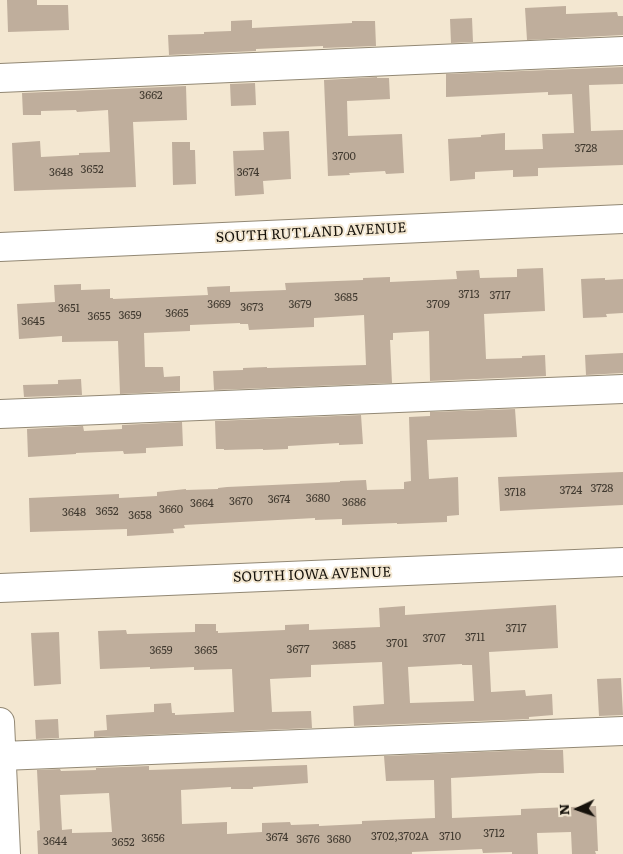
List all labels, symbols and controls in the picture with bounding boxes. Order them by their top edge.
house number: 3662 [139,89,163,103]
house number: 3728 [575,142,597,156]
house number: 3700 [332,150,356,164]
house number: 3652 [81,163,103,177]
house number: 3648 [49,166,73,180]
house number: 3674 [237,166,259,180]
street label: SOUTH RUTLAND AVENUE [215,220,407,246]
house number: 3713 [458,288,480,302]
house number: 3717 [490,289,510,303]
house number: 3685 [334,291,358,305]
house number: 3669 [207,298,231,312]
house number: 3679 [288,298,312,312]
house number: 3709 [426,298,450,312]
house number: 3673 [240,301,264,315]
house number: 3651 [58,302,80,316]
house number: 3665 [165,307,189,321]
house number: 3659 [118,309,142,323]
house number: 3655 [87,310,111,324]
house number: 3645 [21,315,45,329]
house number: 3728 [591,482,613,496]
house number: 3724 [560,484,582,498]
house number: 3718 [504,486,526,500]
house number: 3680 [306,492,330,506]
house number: 3674 [268,493,290,507]
house number: 3670 [229,495,253,509]
house number: 3686 [342,496,366,510]
house number: 3664 [190,497,214,511]
house number: 3660 [159,503,183,517]
house number: 3652 [96,505,118,519]
house number: 3648 [62,506,86,520]
house number: 3658 [128,509,152,523]
street label: SOUTH IOWA AVENUE [233,564,391,586]
house number: 3717 [506,622,526,636]
house number: 3711 [465,631,485,645]
house number: 3707 [422,632,446,646]
house number: 3701 [386,637,408,651]
house number: 3685 [332,639,356,653]
house number: 3677 [286,643,310,657]
house number: 3659 [149,644,173,658]
house number: 3665 [194,644,218,658]
north arrow [553,784,603,834]
text: N [553,803,573,816]
house number: 3712 [483,827,505,841]
house number: 3702,3702A [371,830,429,844]
house number: 3710 [439,830,461,844]
house number: 3674 [266,831,288,845]
house number: 3656 [141,832,165,846]
house number: 3676 [296,833,320,847]
house number: 3680 [327,833,351,847]
house number: 3644 [43,835,67,849]
house number: 3652 [112,836,134,850]

